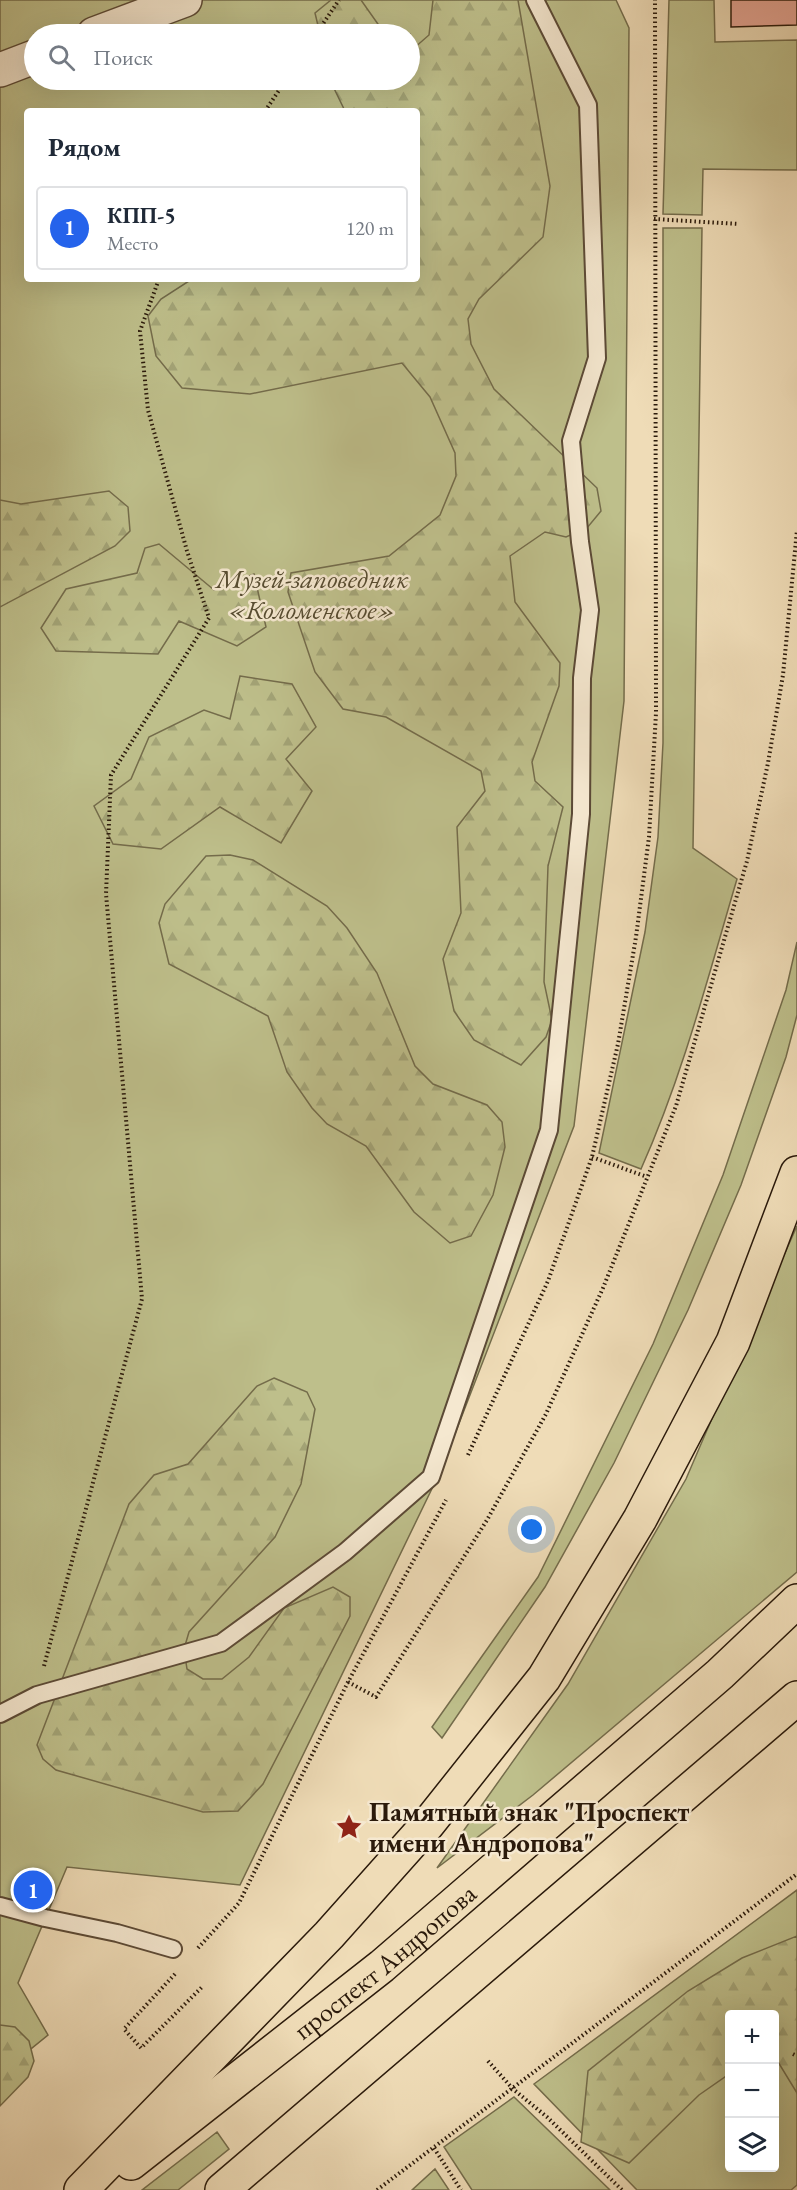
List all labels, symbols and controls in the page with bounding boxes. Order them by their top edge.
search box [24,24,420,90]
icon: search [45,41,78,74]
text: Поиск [93,43,153,72]
text: Рядом [48,130,121,164]
text: КПП-5 [107,201,176,230]
text: 1 [64,215,75,241]
text: 120 m [346,215,394,241]
text: Место [107,230,158,256]
park label: Музей-заповедник «Коломенское» [214,561,409,627]
your location [517,1515,546,1544]
place label: Памятный знак "Проспект имени Андропова" [369,1794,690,1860]
place icon: Памятный знак "Проспект имени Андропова" [334,1812,364,1842]
pin: 1 [14,1868,52,1912]
street label: проспект Андропова [286,1875,483,2047]
map controls [725,2010,779,2172]
button: + [725,2010,779,2064]
button: − [725,2064,779,2118]
button: layers [725,2118,779,2172]

